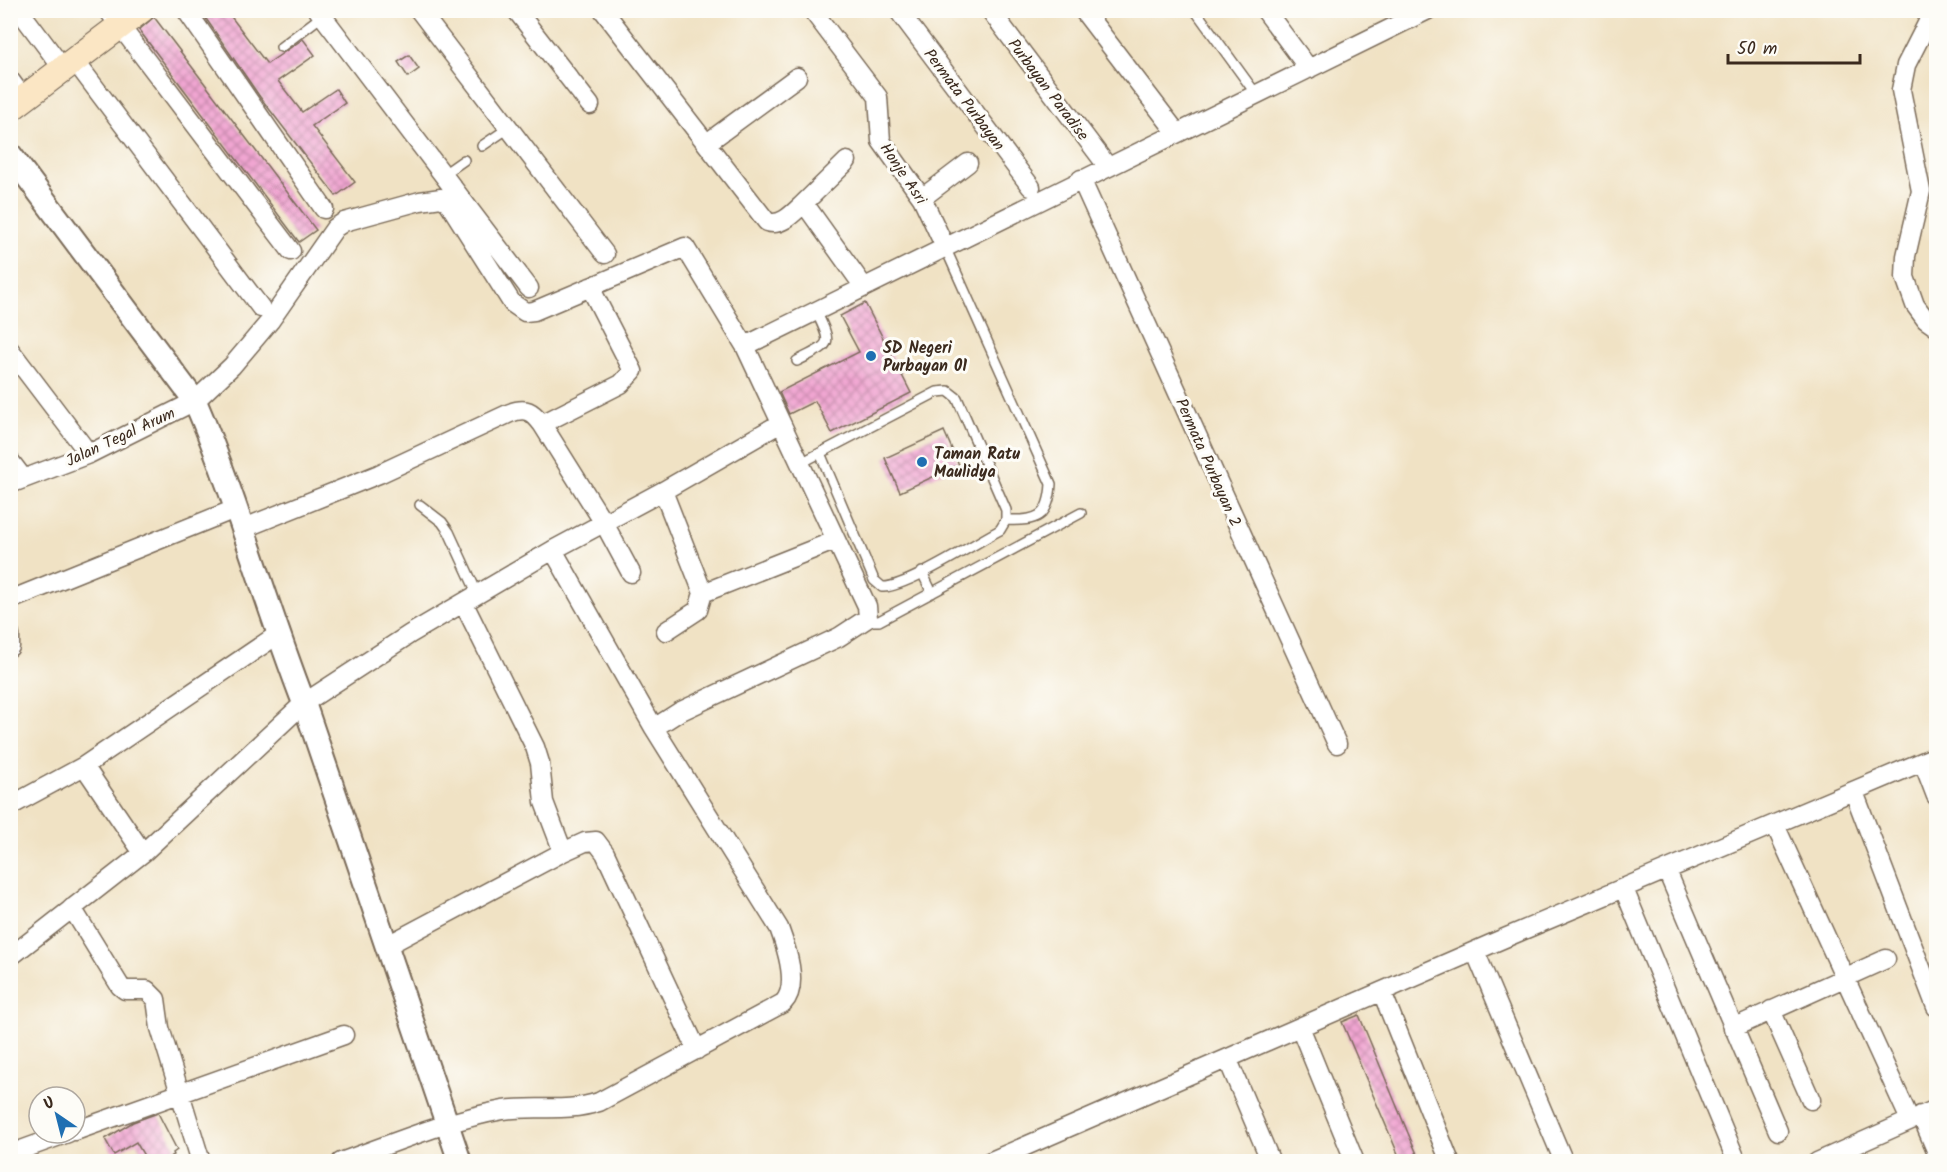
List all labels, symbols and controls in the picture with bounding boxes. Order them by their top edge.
scale bar [1728,27,1860,65]
street label: Purbayan Paradise [1001,34,1095,146]
text: 50 m [1737,35,1777,64]
street label: Permata Purbayan [917,43,1011,156]
street label: Honje Asri [873,138,933,211]
place label: SD Negeri Purbayan 01 [883,336,967,379]
marker: SD Negeri Purbayan 01 [864,349,878,363]
street label: Permata Purbayan 2 [1168,394,1247,531]
street label: Jalan Tegal Arum [62,401,180,474]
place label: Taman Ratu Maulidya [934,442,1020,485]
marker: Taman Ratu Maulidya [915,455,929,469]
north arrow [27,1085,87,1145]
text: U [38,1091,61,1117]

